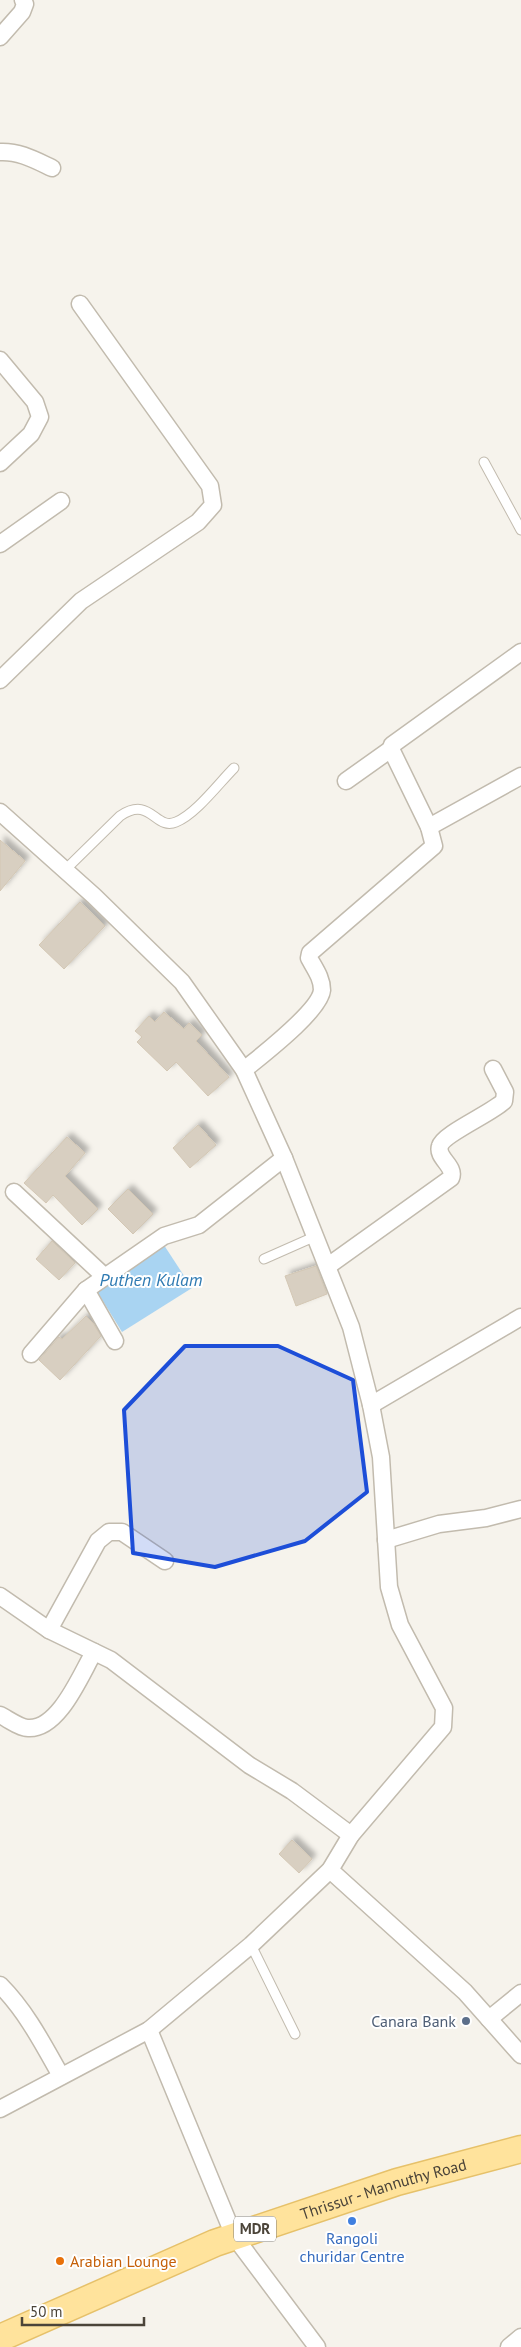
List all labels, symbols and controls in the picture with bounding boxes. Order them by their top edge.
water label: Puthen Kulam [100,1268,203,1291]
place label: Canara Bank [371,2011,456,2031]
marker: Canara Bank [460,2015,472,2027]
street label: Thrissur - Mannuthy Road [298,2154,469,2224]
marker: Rangoli churidar Centre [346,2215,358,2227]
road number: MDR [234,2216,276,2242]
place label: Rangoli churidar Centre [299,2228,405,2266]
place label: Arabian Lounge [70,2251,177,2271]
marker: Arabian Lounge [54,2255,66,2267]
scale bar [22,2294,145,2326]
text: 50 m [30,2302,63,2321]

